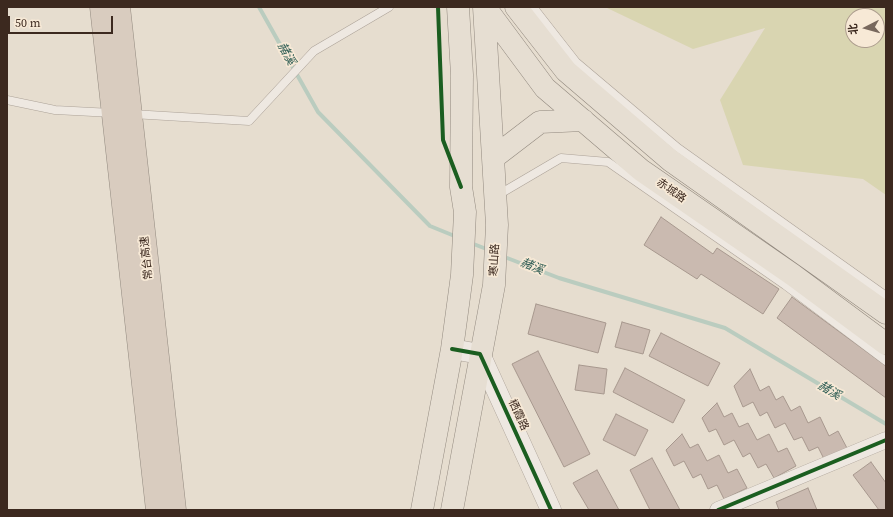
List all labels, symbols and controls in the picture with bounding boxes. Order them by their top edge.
scale bar [10,8,115,34]
north arrow [845,8,885,48]
text: 50 m [15,15,41,31]
text: 北 [846,23,862,35]
water label: 赭溪 [274,40,298,68]
street label: 赤城路 [654,176,688,206]
street label: 常台高速 [138,235,156,281]
street label: 寒山路 [488,243,502,277]
water label: 赭溪 [518,256,546,278]
water label: 赭溪 [815,379,843,403]
street label: 栖霞路 [505,397,531,433]

